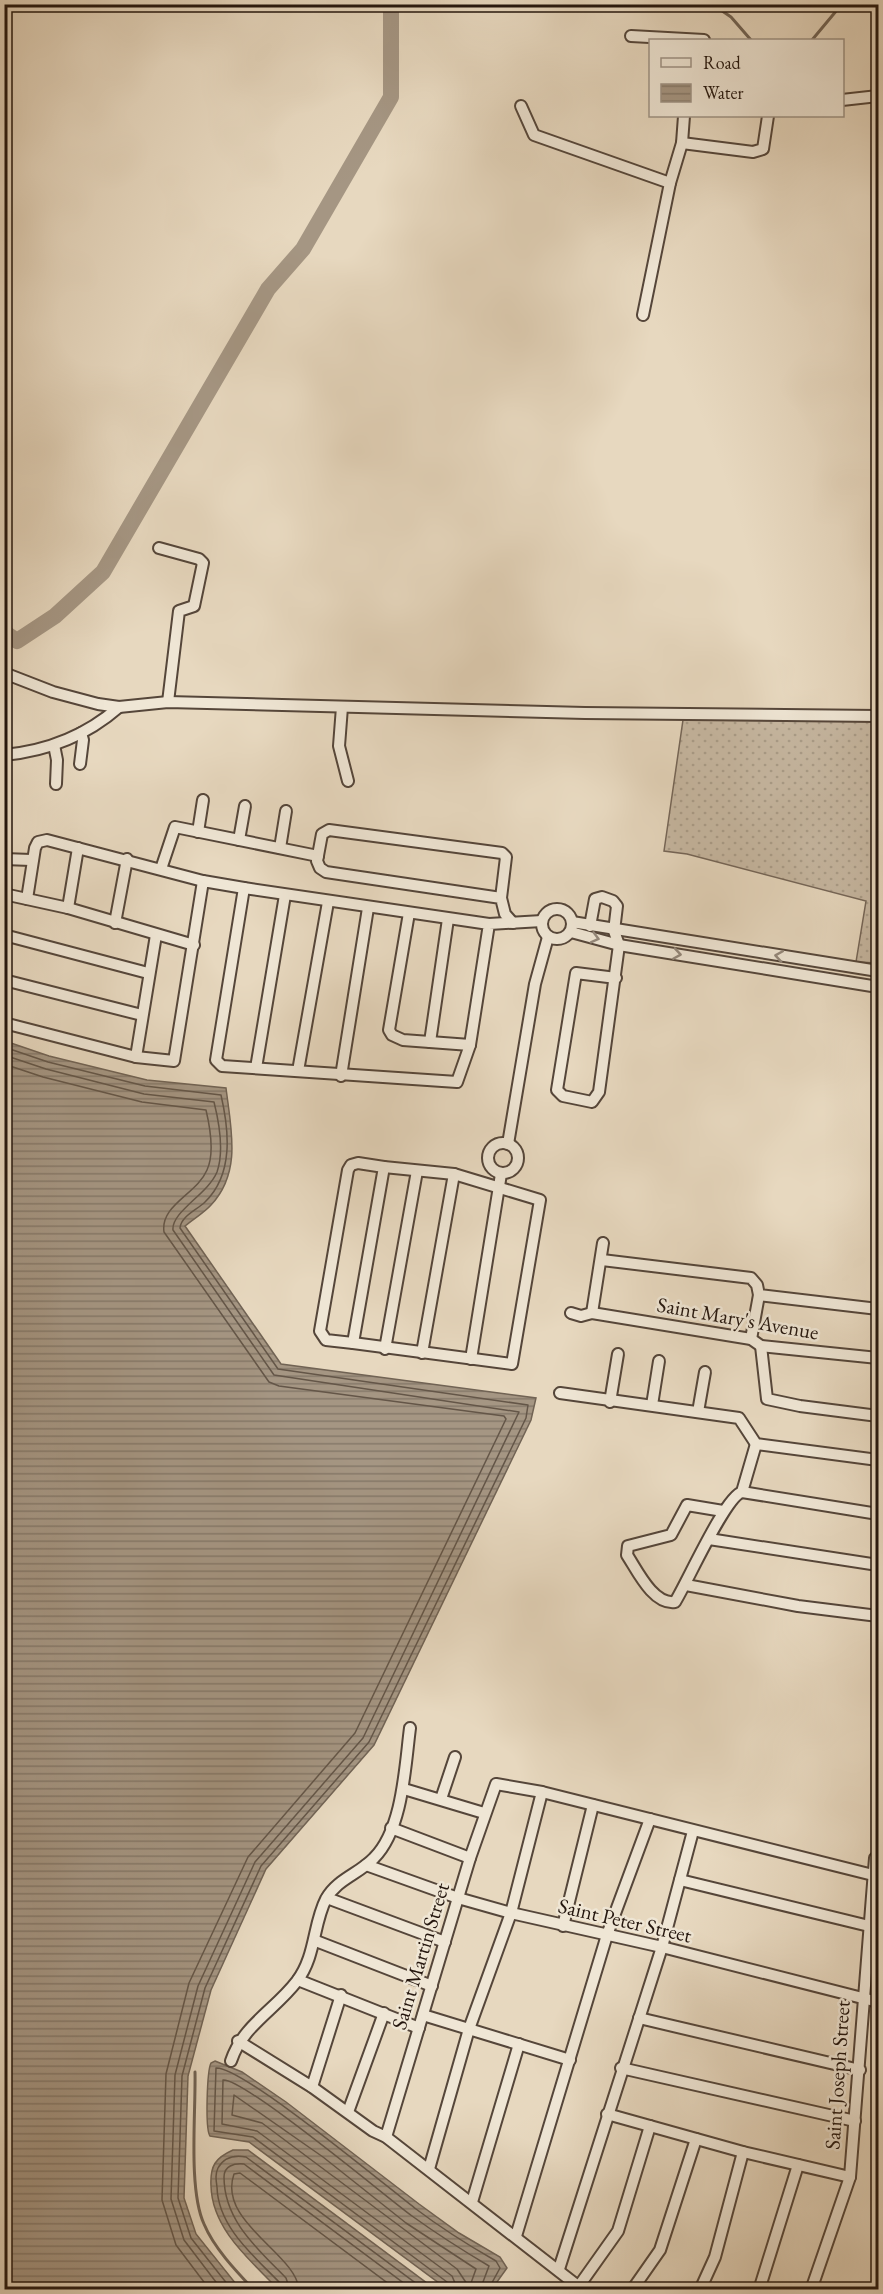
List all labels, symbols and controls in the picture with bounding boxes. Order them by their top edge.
legend [649,39,844,117]
text: Road [703,51,742,74]
text: Water [703,81,744,104]
one-way arrow [589,931,599,944]
one-way arrow [671,947,681,960]
one-way arrow [775,950,785,963]
street label: Saint Mary's Avenue [655,1290,821,1346]
street label: Saint Martin Street [385,1879,455,2033]
street label: Saint Peter Street [556,1892,695,1949]
street label: Saint Joseph Street [818,1999,856,2150]

